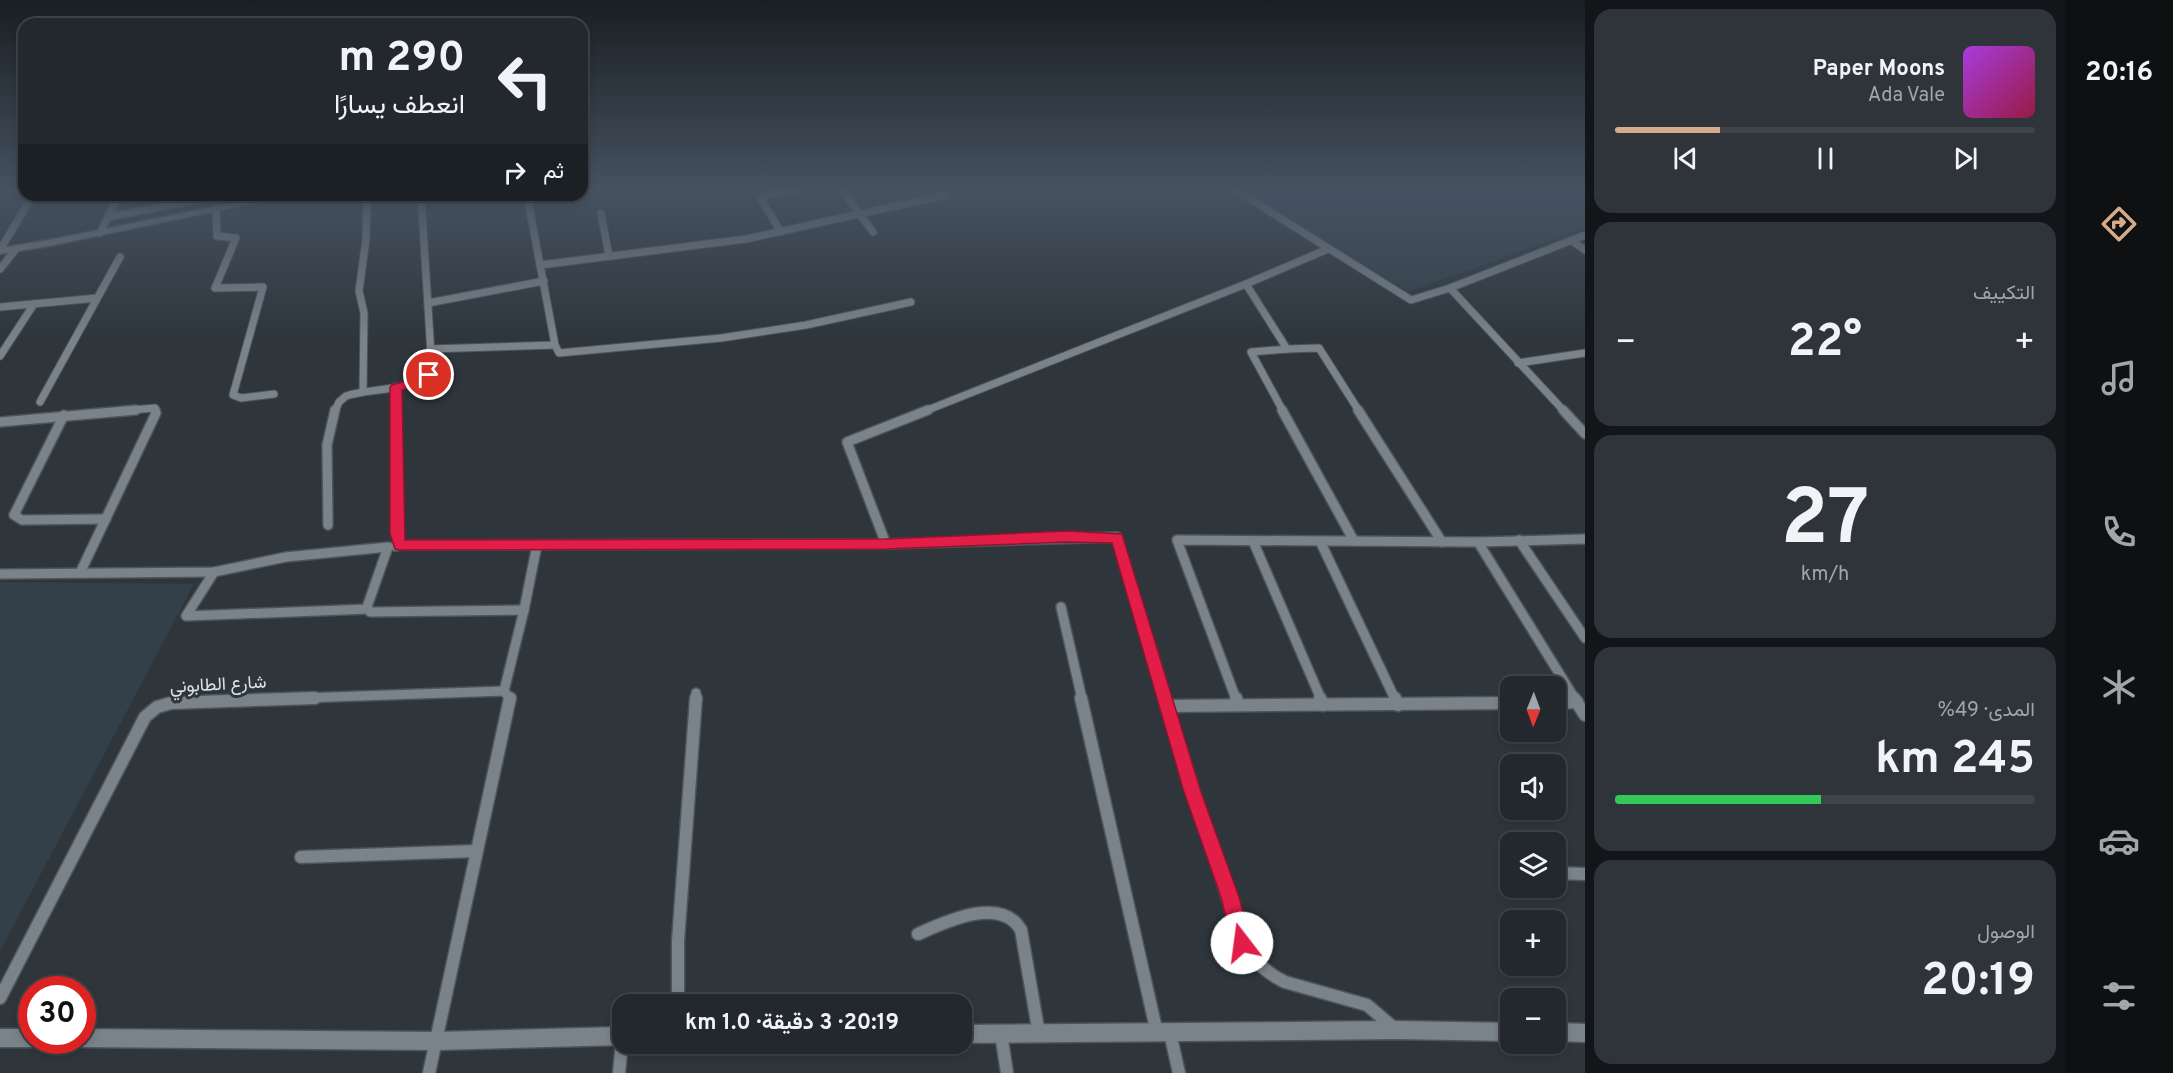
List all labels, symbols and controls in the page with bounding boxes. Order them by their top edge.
text: 290 m [338,33,465,86]
icon: left [486,42,564,120]
text: Paper Moons [1813,56,1945,83]
text: 20:16 [2085,56,2153,90]
text: Ada Vale [1868,83,1945,109]
text: انعطف يسارًا [334,89,465,123]
icon: previous [1669,142,1702,175]
icon: pause [1809,142,1842,175]
icon: next [1949,142,1982,175]
icon: right [498,156,531,189]
text: ثم [543,159,564,186]
icon: directions [2098,203,2140,245]
text: التكييف [1973,281,2035,307]
text: 22° [1788,315,1862,372]
text: − [1615,323,1636,365]
text: + [2014,323,2035,365]
pin [403,349,454,400]
icon: music [2098,357,2140,399]
icon: arrive [412,358,445,391]
text: 27 [1781,473,1869,572]
icon: phone [2098,511,2140,553]
text: km/h [1801,562,1849,588]
icon: climate [2098,666,2140,708]
street label: شارع الطابوني [169,671,267,702]
north arrow [1500,676,1566,742]
map controls [1500,676,1566,1054]
text: المدى · 49% [1938,698,2035,724]
text: 245 km [1875,732,2035,789]
button: sound [1500,754,1566,820]
icon: car [2098,820,2140,862]
button: layers [1500,832,1566,898]
button: + [1500,910,1566,976]
position arrow [1210,911,1274,975]
text: الوصول [1977,920,2035,946]
text: 20:19 [1921,954,2035,1011]
icon: filters [2098,975,2140,1017]
speed limit sign: 30 [18,976,96,1054]
button: − [1500,988,1566,1054]
text: 20:19 · 3 دقيقة · 1.0 km [685,1010,899,1037]

